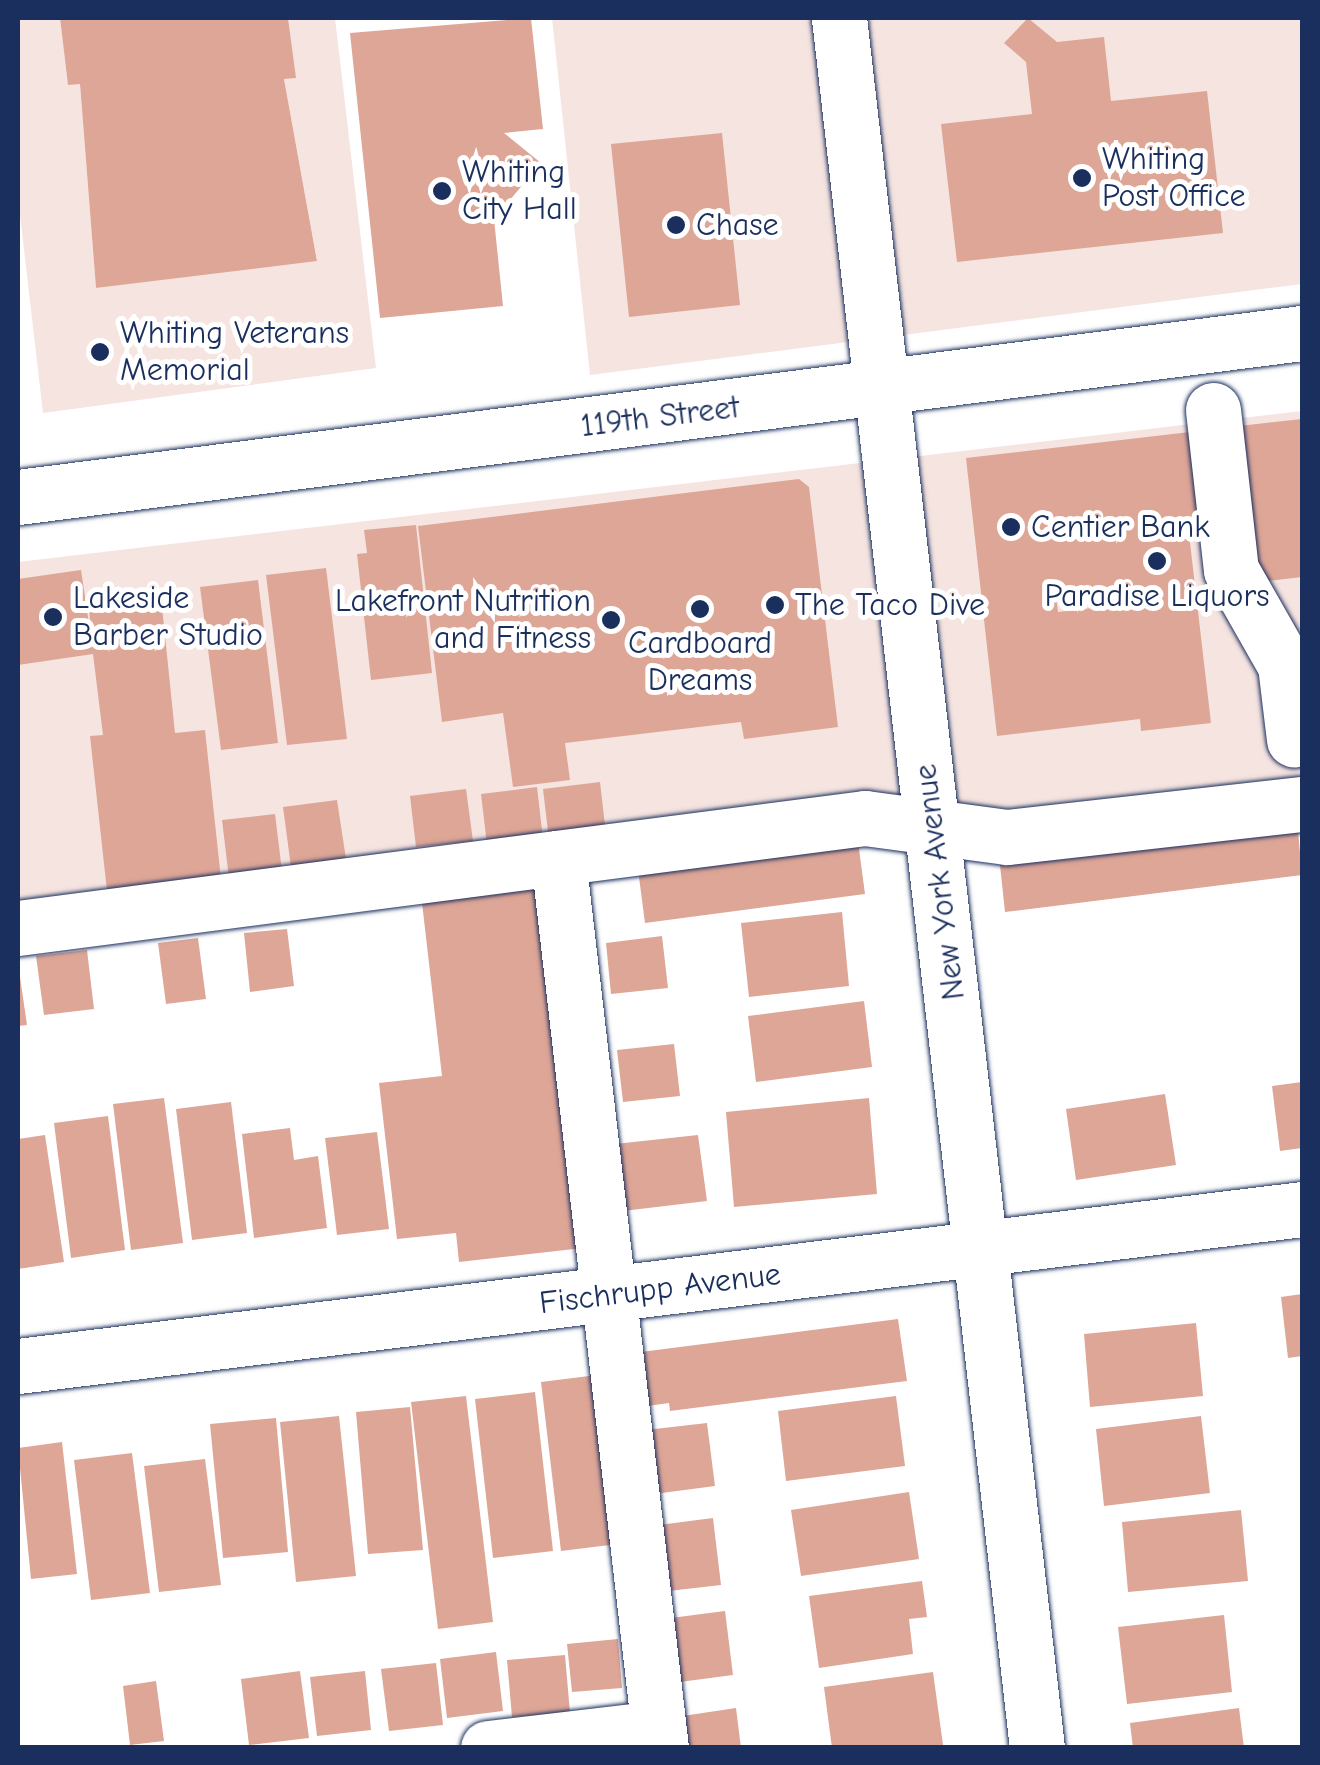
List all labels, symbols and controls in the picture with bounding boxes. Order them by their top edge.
place label: Whiting Post Office [1102,141,1246,216]
place label: Whiting City Hall [462,154,577,229]
marker: Whiting Post Office [1071,167,1093,189]
marker: Whiting City Hall [431,180,453,202]
place label: Chase [696,206,779,244]
marker: Chase [665,214,687,236]
place label: Whiting Veterans Memorial [120,315,349,390]
marker: Whiting Veterans Memorial [89,341,111,363]
street label: 119th Street [579,388,741,446]
place label: Centier Bank [1031,508,1210,546]
marker: Centier Bank [1000,516,1022,538]
marker: Paradise Liquors [1146,550,1168,572]
place label: Paradise Liquors [1045,577,1269,615]
place label: Lakeside Barber Studio [73,580,263,655]
place label: Lakefront Nutrition and Fitness [335,583,591,658]
place label: The Taco Dive [795,586,985,624]
marker: The Taco Dive [764,594,786,616]
marker: Cardboard Dreams [689,598,711,620]
marker: Lakeside Barber Studio [42,606,64,628]
marker: Lakefront Nutrition and Fitness [600,609,622,631]
place label: Cardboard Dreams [628,625,772,700]
street label: New York Avenue [906,762,974,1002]
street label: Fischrupp Avenue [537,1255,783,1323]

